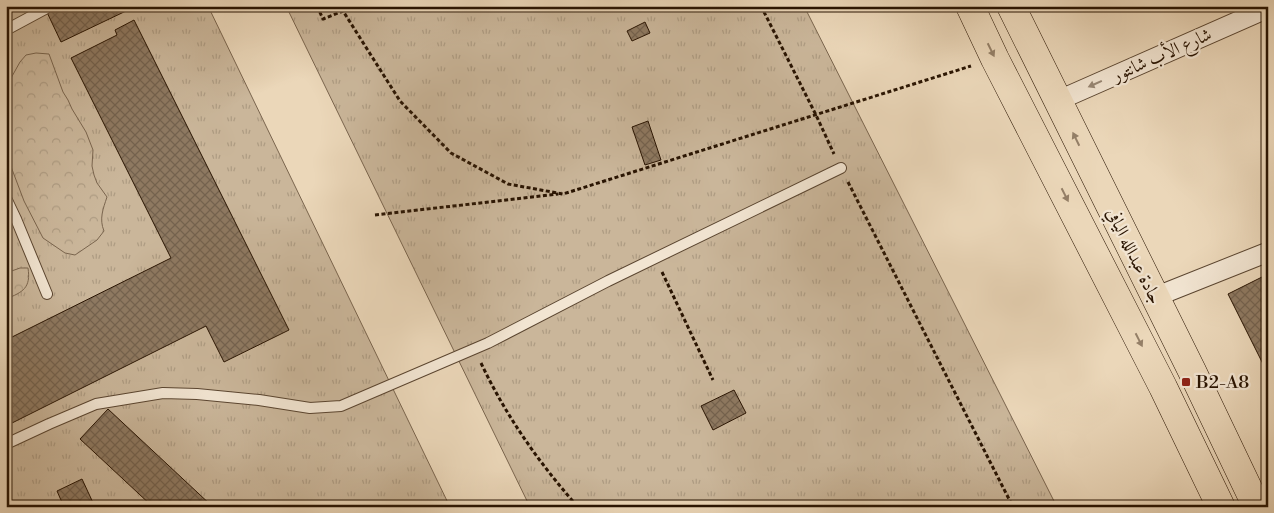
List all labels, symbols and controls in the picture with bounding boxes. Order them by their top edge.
street label: شارع الأب شانتور [1106,21,1217,91]
one-way arrow [987,43,995,57]
one-way arrow [1088,81,1102,89]
one-way arrow [1072,132,1080,146]
one-way arrow [1061,188,1069,202]
street label: جادة عبدالله اليافي [1098,204,1167,309]
one-way arrow [1135,333,1143,347]
place label: B2-A8 [1195,371,1249,394]
marker: B2-A8 [1180,376,1192,388]

